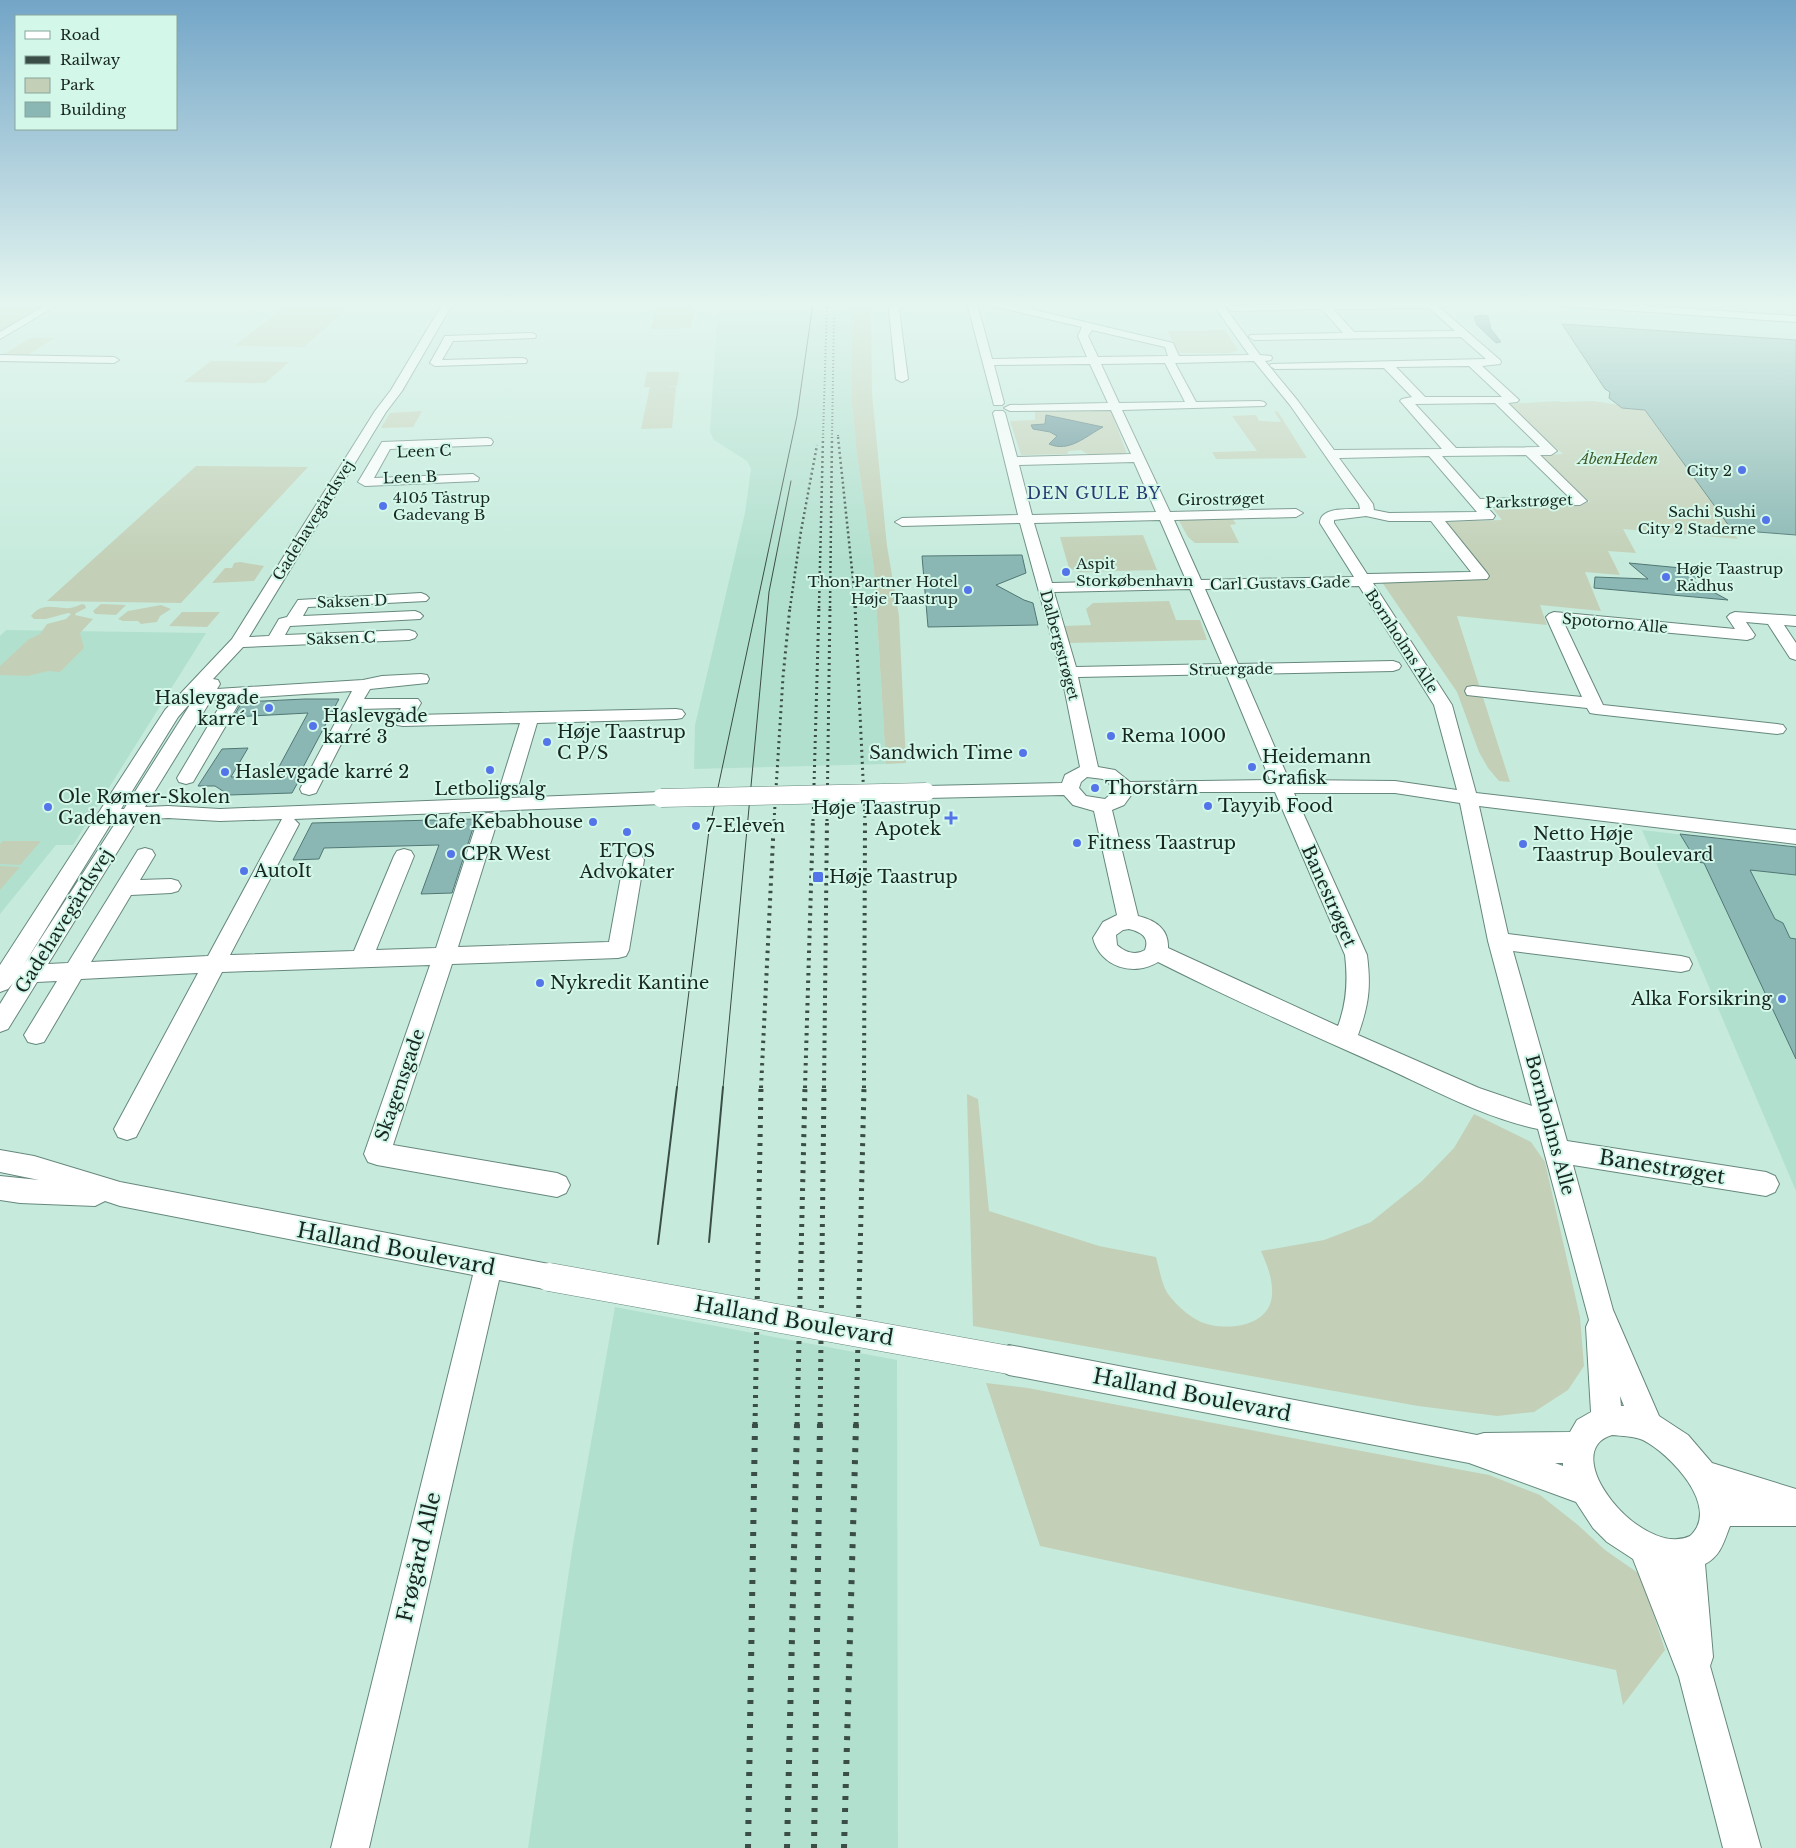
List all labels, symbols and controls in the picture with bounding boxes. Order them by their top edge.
legend [15,15,178,130]
text: Road [60,25,100,44]
text: Railway [60,50,121,69]
text: Park [60,75,96,94]
text: Building [60,100,127,119]
street label: Leen C [396,441,452,461]
park label: ÅbenHeden [1576,449,1658,468]
street label: Gadehavegårdsvej [268,456,358,584]
place label: City 2 [1687,461,1732,480]
marker: City 2 [1736,464,1748,476]
street label: Leen B [383,467,437,487]
district label: DEN GULE BY [1027,483,1161,503]
place label: 4105 Tåstrup Gadevang B [393,488,490,524]
street label: Girostrøget [1177,489,1265,509]
street label: Parkstrøget [1485,490,1573,512]
marker: 4105 Tåstrup Gadevang B [377,500,389,512]
place label: Sachi Sushi City 2 Staderne [1638,502,1756,538]
marker: Sachi Sushi City 2 Staderne [1760,514,1772,526]
place label: Aspit Storkøbenhavn [1075,554,1193,590]
place label: Høje Taastrup Rådhus [1676,559,1783,595]
marker: Aspit Storkøbenhavn [1060,566,1072,578]
marker: Høje Taastrup Rådhus [1660,571,1672,583]
place label: Thon Partner Hotel Høje Taastrup [808,572,958,608]
street label: Carl Gustavs Gade [1210,572,1350,594]
marker: Thon Partner Hotel Høje Taastrup [962,584,974,596]
street label: Bornholms Alle [1361,585,1443,697]
street label: Dalbergstrøget [1036,588,1084,703]
street label: Saksen D [316,590,388,612]
street label: Spotorno Alle [1561,609,1669,637]
street label: Saksen C [306,627,376,649]
street label: Struergade [1189,659,1273,679]
place label: Haslevgade karré 1 [154,687,259,730]
marker: Haslevgade karré 1 [263,702,275,714]
place label: Haslevgade karré 3 [323,705,428,748]
marker: Haslevgade karré 3 [307,720,319,732]
place label: Høje Taastrup C P/S [557,721,686,764]
place label: Rema 1000 [1121,725,1226,747]
marker: Rema 1000 [1105,730,1117,742]
marker: Høje Taastrup C P/S [541,736,553,748]
place label: Sandwich Time [869,742,1013,764]
place label: Heidemann Grafisk [1262,746,1371,789]
marker: Sandwich Time [1017,747,1029,759]
place label: Haslevgade karré 2 [235,761,409,783]
marker: Heidemann Grafisk [1246,761,1258,773]
marker: Letboligsalg [484,764,496,776]
marker: Haslevgade karré 2 [219,766,231,778]
place label: Thorstårn [1105,777,1198,799]
place label: Letboligsalg [434,778,546,800]
marker: Thorstårn [1089,782,1101,794]
place label: Ole Rømer-Skolen Gadehaven [58,786,230,829]
place label: Tayyib Food [1218,795,1333,817]
place label: Høje Taastrup Apotek [812,797,941,840]
marker: Tayyib Food [1202,800,1214,812]
marker: Ole Rømer-Skolen Gadehaven [42,801,54,813]
place label: Cafe Kebabhouse [424,811,583,833]
marker: Høje Taastrup Apotek [945,812,957,824]
place label: 7-Eleven [706,815,785,837]
marker: Cafe Kebabhouse [587,816,599,828]
marker: 7-Eleven [690,820,702,832]
place label: Netto Høje Taastrup Boulevard [1533,823,1713,866]
marker: ETOS Advokater [621,826,633,838]
place label: Fitness Taastrup [1087,832,1236,854]
marker: Fitness Taastrup [1071,837,1083,849]
marker: Netto Høje Taastrup Boulevard [1517,838,1529,850]
place label: ETOS Advokater [579,840,675,883]
street label: Banestrøget [1297,842,1361,951]
place label: CPR West [461,843,551,865]
street label: Gadehavegårdsvej [11,844,117,998]
marker: CPR West [445,848,457,860]
place label: AutoIt [253,860,312,882]
marker: AutoIt [238,865,250,877]
place label: Høje Taastrup [829,866,958,888]
marker: Høje Taastrup [811,870,825,884]
place label: Nykredit Kantine [550,972,709,994]
marker: Nykredit Kantine [534,977,546,989]
place label: Alka Forsikring [1630,988,1772,1010]
marker: Alka Forsikring [1776,993,1788,1005]
street label: Skagensgade [370,1026,430,1144]
street label: Bornholms Alle [1521,1052,1579,1198]
street label: Banestrøget [1597,1144,1727,1190]
street label: Halland Boulevard [295,1217,497,1281]
street label: Halland Boulevard [692,1291,896,1351]
street label: Halland Boulevard [1091,1363,1293,1427]
street label: Frøgård Alle [391,1489,447,1625]

